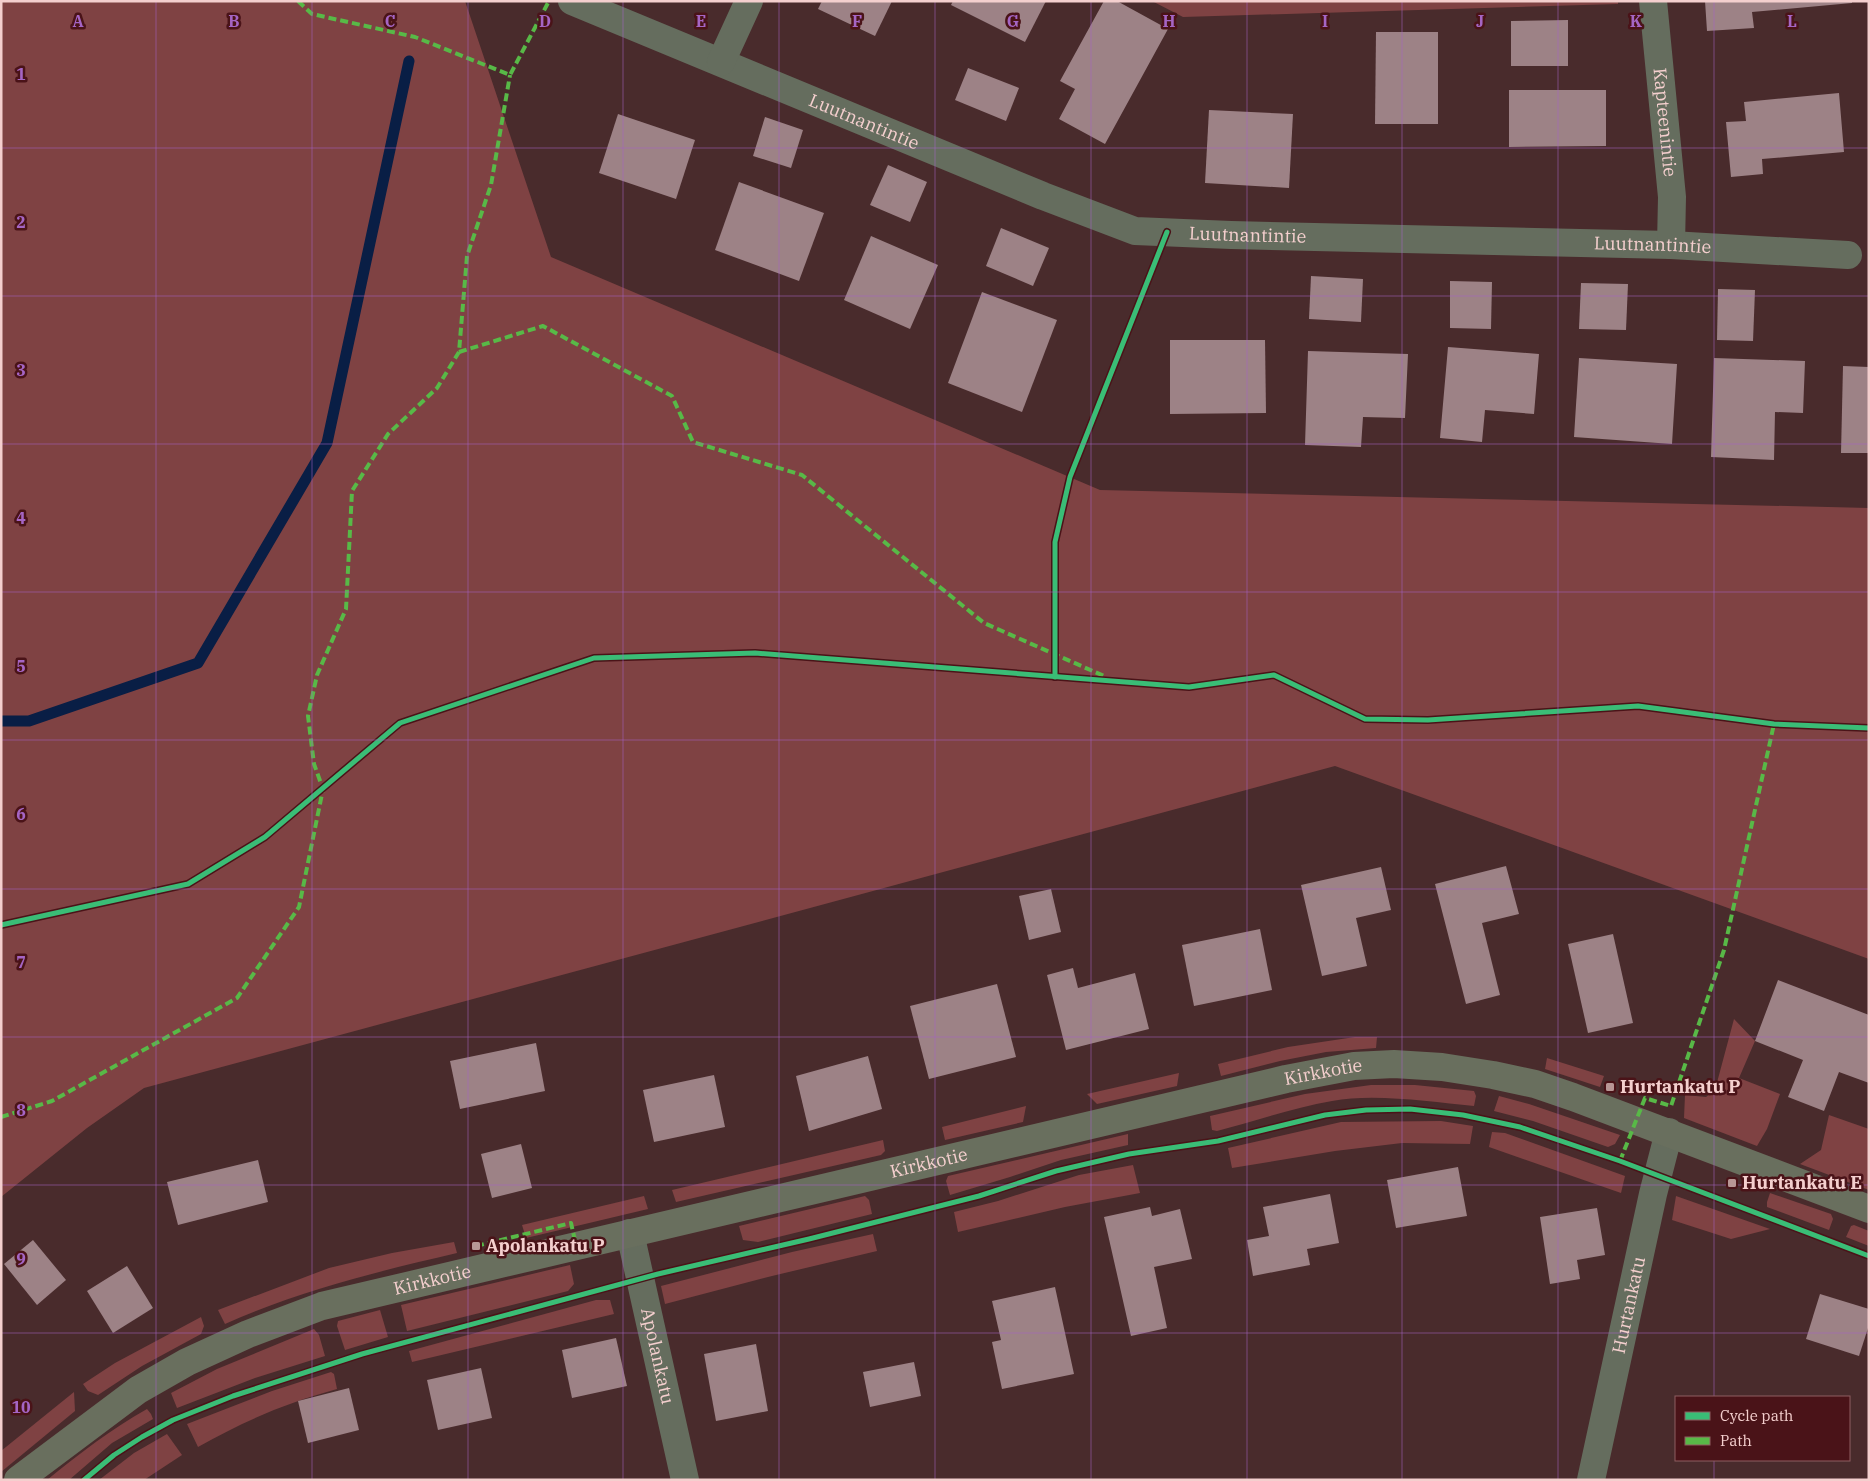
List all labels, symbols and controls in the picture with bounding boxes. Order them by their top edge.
text: A [72,11,84,31]
text: B [228,11,240,31]
text: C [385,11,395,31]
text: D [539,11,551,31]
text: E [696,11,706,31]
text: F [852,11,862,31]
text: G [1007,11,1019,31]
text: H [1163,11,1176,31]
text: I [1322,11,1328,31]
text: J [1476,11,1484,31]
text: K [1630,11,1643,31]
text: L [1787,11,1797,31]
text: 1 [16,64,26,84]
street label: Kapteenintie [1649,67,1682,178]
street label: Luutnantintie [806,88,923,154]
text: 2 [16,212,26,232]
street label: Luutnantintie [1189,221,1307,248]
street label: Luutnantintie [1594,231,1712,258]
text: 3 [16,360,26,380]
text: 4 [16,508,26,528]
text: 5 [16,656,26,676]
text: 6 [16,804,26,824]
text: 7 [16,952,26,972]
street label: Kirkkotie [1282,1054,1363,1090]
place label: Hurtankatu P [1620,1075,1741,1098]
marker: Hurtankatu P [1604,1081,1616,1093]
text: 8 [16,1100,26,1120]
street label: Kirkkotie [888,1142,970,1183]
place label: Hurtankatu E [1742,1171,1862,1194]
marker: Hurtankatu E [1726,1177,1738,1189]
place label: Apolankatu P [486,1234,605,1257]
marker: Apolankatu P [470,1240,482,1252]
text: 9 [16,1249,26,1269]
street label: Hurtankatu [1607,1254,1650,1356]
street label: Kirkkotie [391,1259,473,1300]
street label: Apolankatu [636,1306,680,1406]
legend [1675,1396,1850,1461]
text: 10 [11,1397,31,1417]
text: Cycle path [1720,1406,1793,1425]
text: Path [1720,1431,1752,1450]

